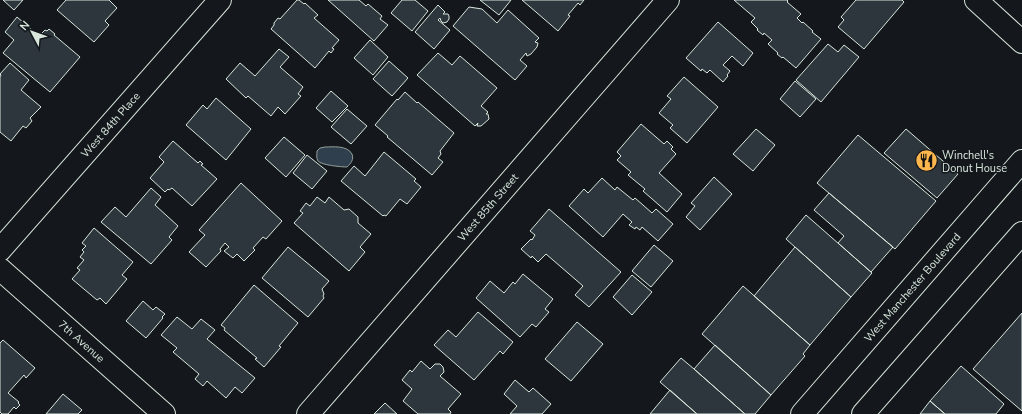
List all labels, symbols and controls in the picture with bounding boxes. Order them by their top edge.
north arrow [12,12,52,52]
text: N [16,18,33,34]
street label: West 84th Place [77,89,143,160]
restaurant icon: Winchell's Donut House [913,148,939,174]
place label: Winchell's Donut House [942,148,1007,176]
street label: West 85th Street [454,170,522,244]
street label: West Manchester Boulevard [861,229,964,345]
street label: 7th Avenue [55,317,108,366]

